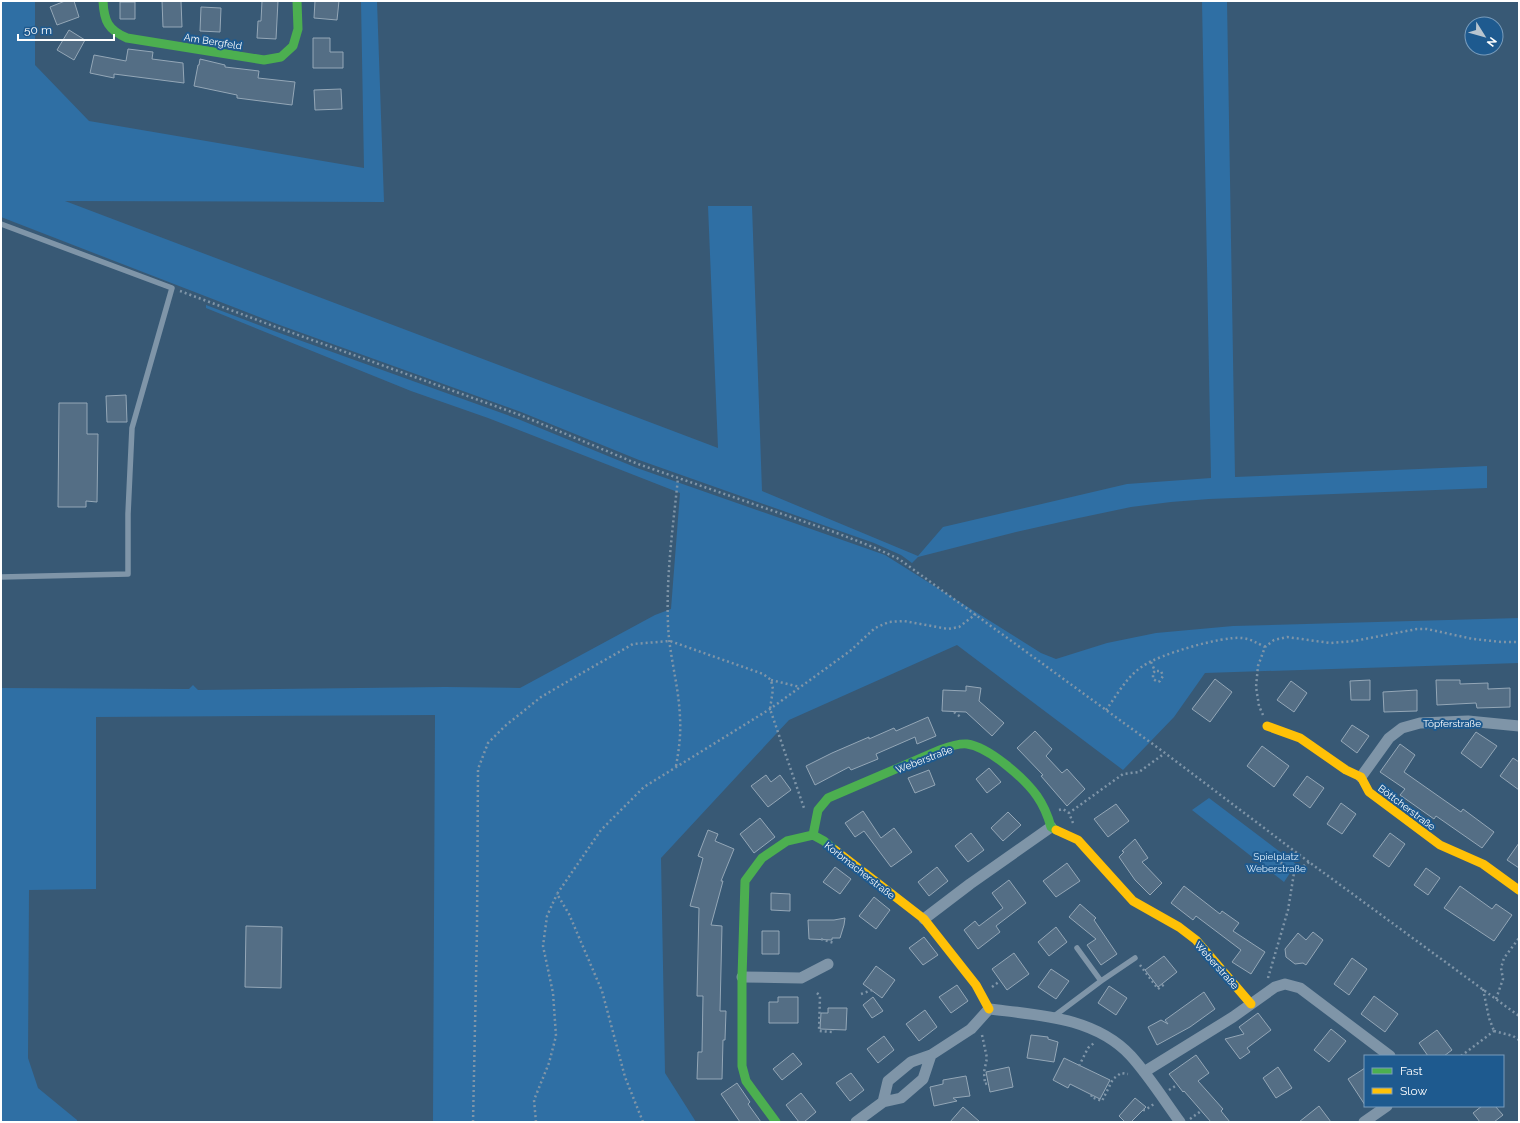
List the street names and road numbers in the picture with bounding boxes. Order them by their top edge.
street label: Am Bergfeld [183,31,243,52]
street label: Töpferstraße [1423,718,1481,729]
street label: Weberstraße [894,744,954,775]
street label: Böttcherstraße [1376,782,1437,832]
street label: Korbmacherstraße [823,840,897,901]
street label: Weberstraße [1193,939,1241,991]

